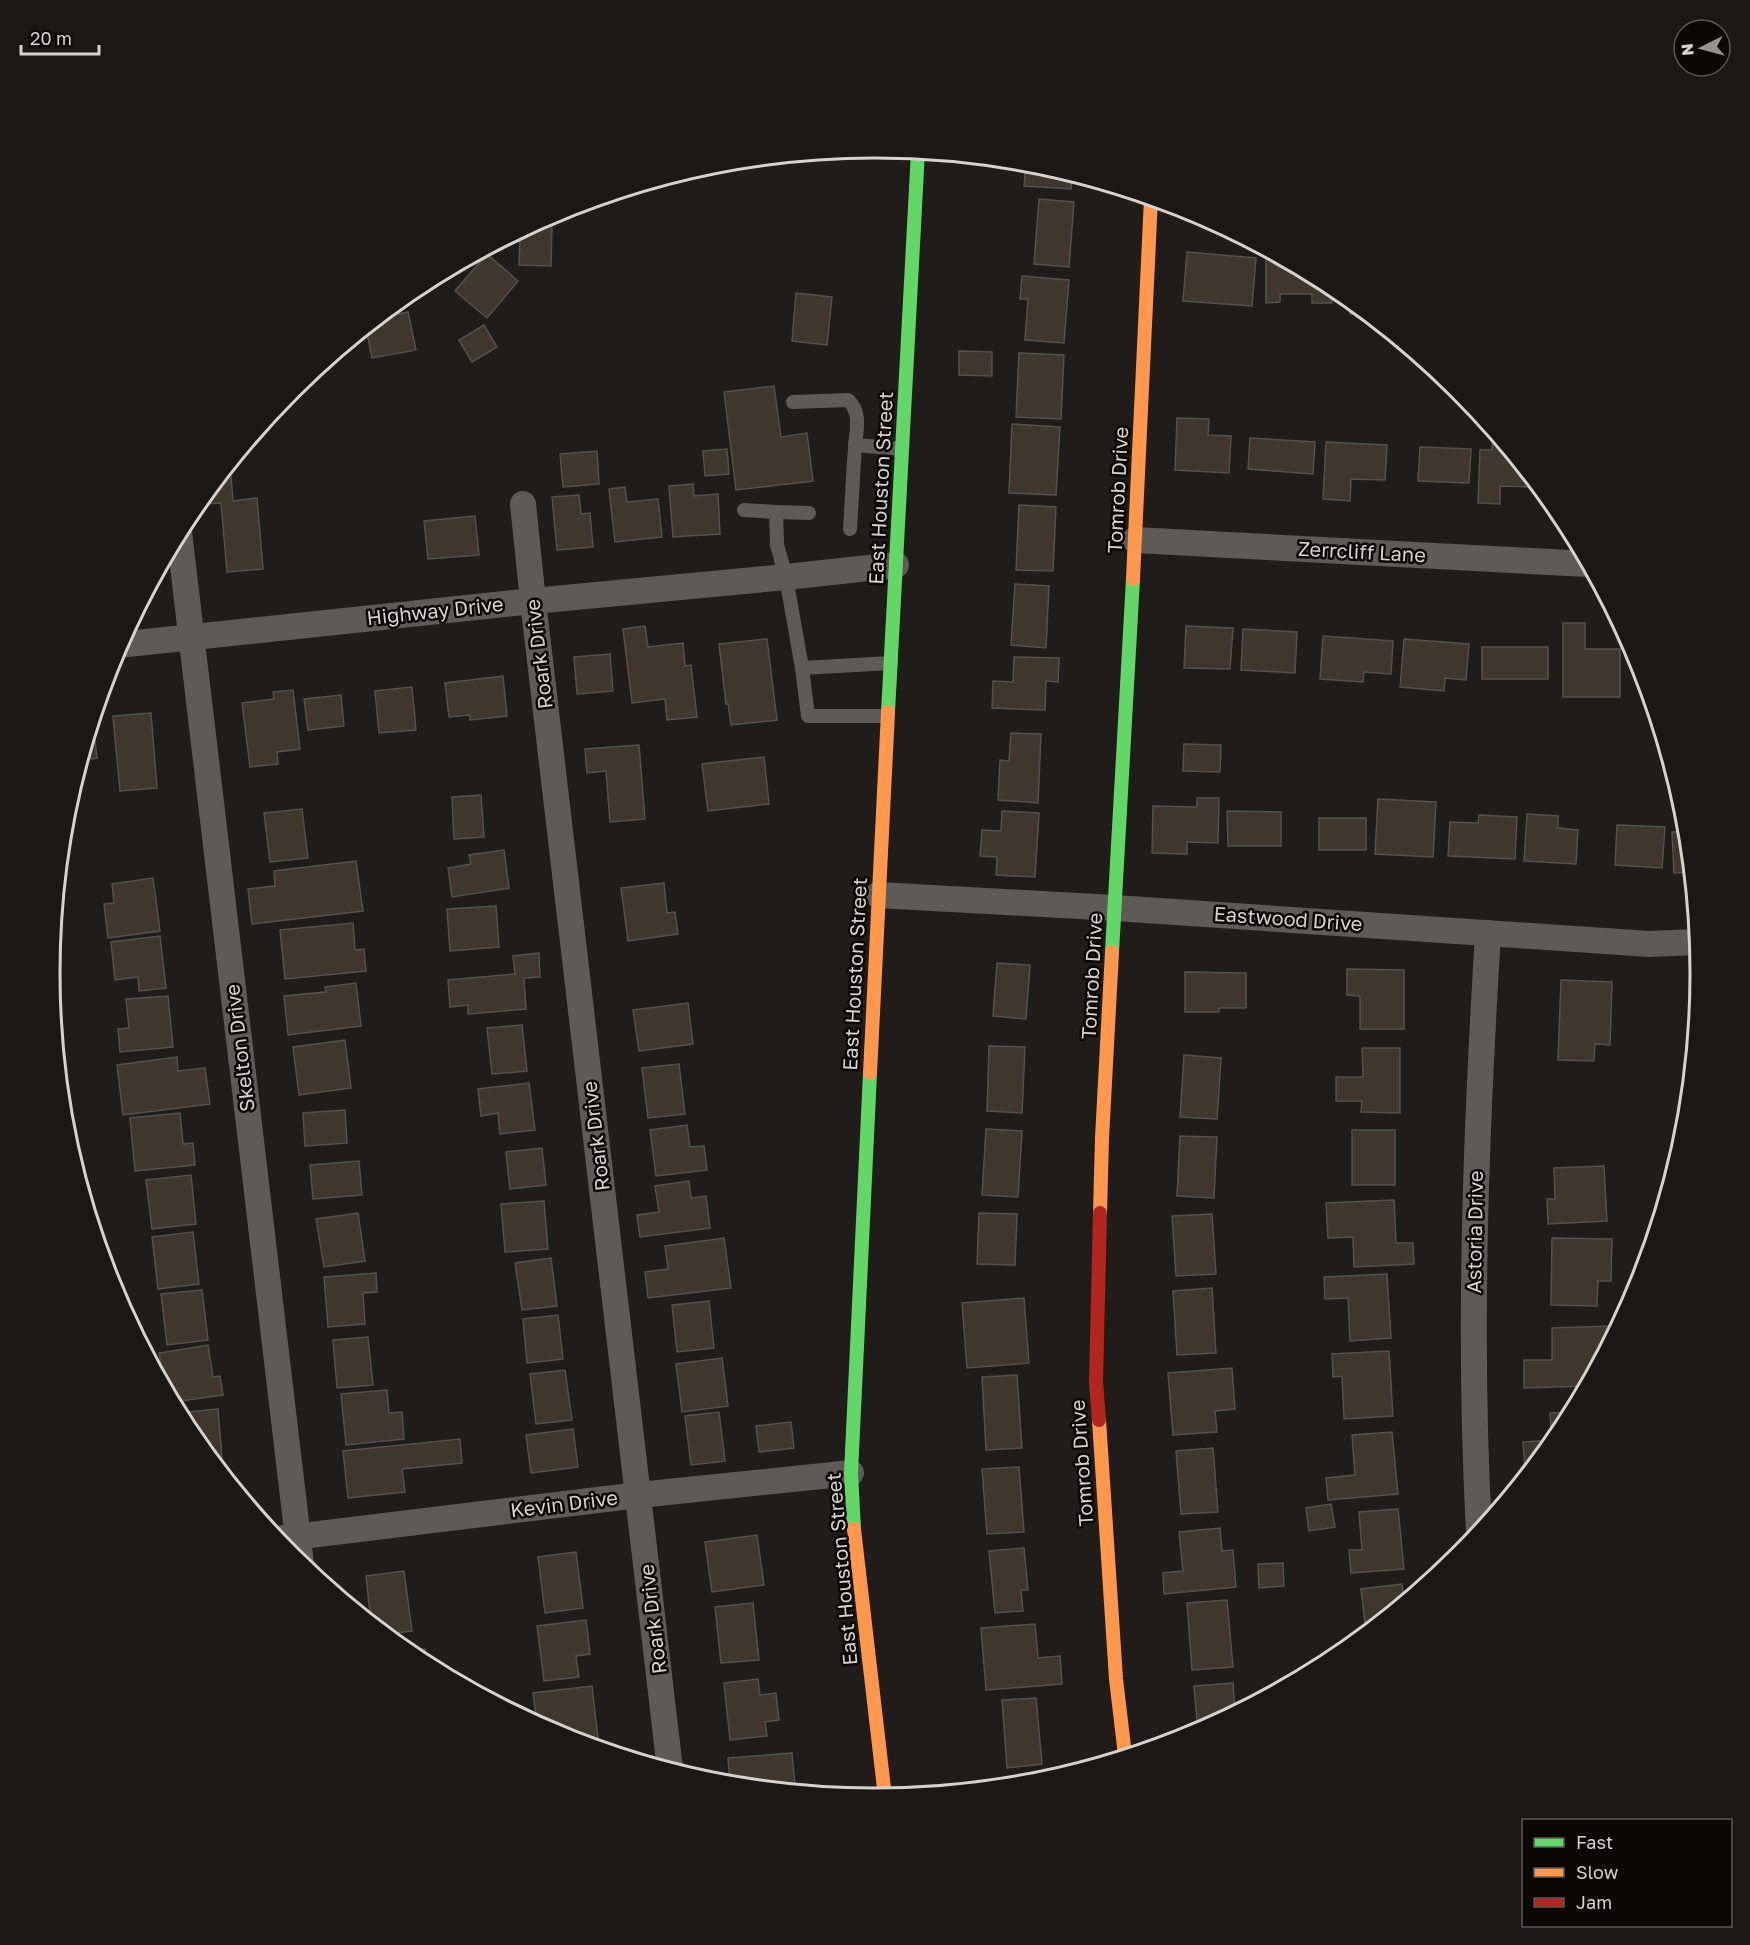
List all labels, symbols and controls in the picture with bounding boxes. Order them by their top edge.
scale bar [21,18,99,56]
north arrow [1672,18,1732,78]
text: 20 m [30,27,72,49]
text: N [1677,42,1698,57]
street label: East Houston Street [863,391,897,585]
street label: Tomrob Drive [1102,426,1132,554]
street label: Zerrcliff Lane [1298,536,1427,566]
street label: Highway Drive [365,591,504,629]
street label: Roark Drive [519,598,557,710]
street label: East Houston Street [837,877,871,1071]
street label: Eastwood Drive [1213,901,1363,935]
street label: Tomrob Drive [1076,912,1106,1040]
street label: Skelton Drive [219,983,259,1113]
street label: Roark Drive [576,1080,614,1192]
street label: Astoria Drive [1461,1170,1487,1294]
street label: Tomrob Drive [1065,1399,1097,1527]
street label: East Houston Street [821,1472,861,1666]
street label: Kevin Drive [509,1485,619,1522]
street label: Roark Drive [633,1563,671,1675]
legend [1522,1819,1732,1927]
text: Fast [1576,1831,1613,1853]
text: Slow [1576,1861,1619,1883]
text: Jam [1576,1891,1612,1913]

